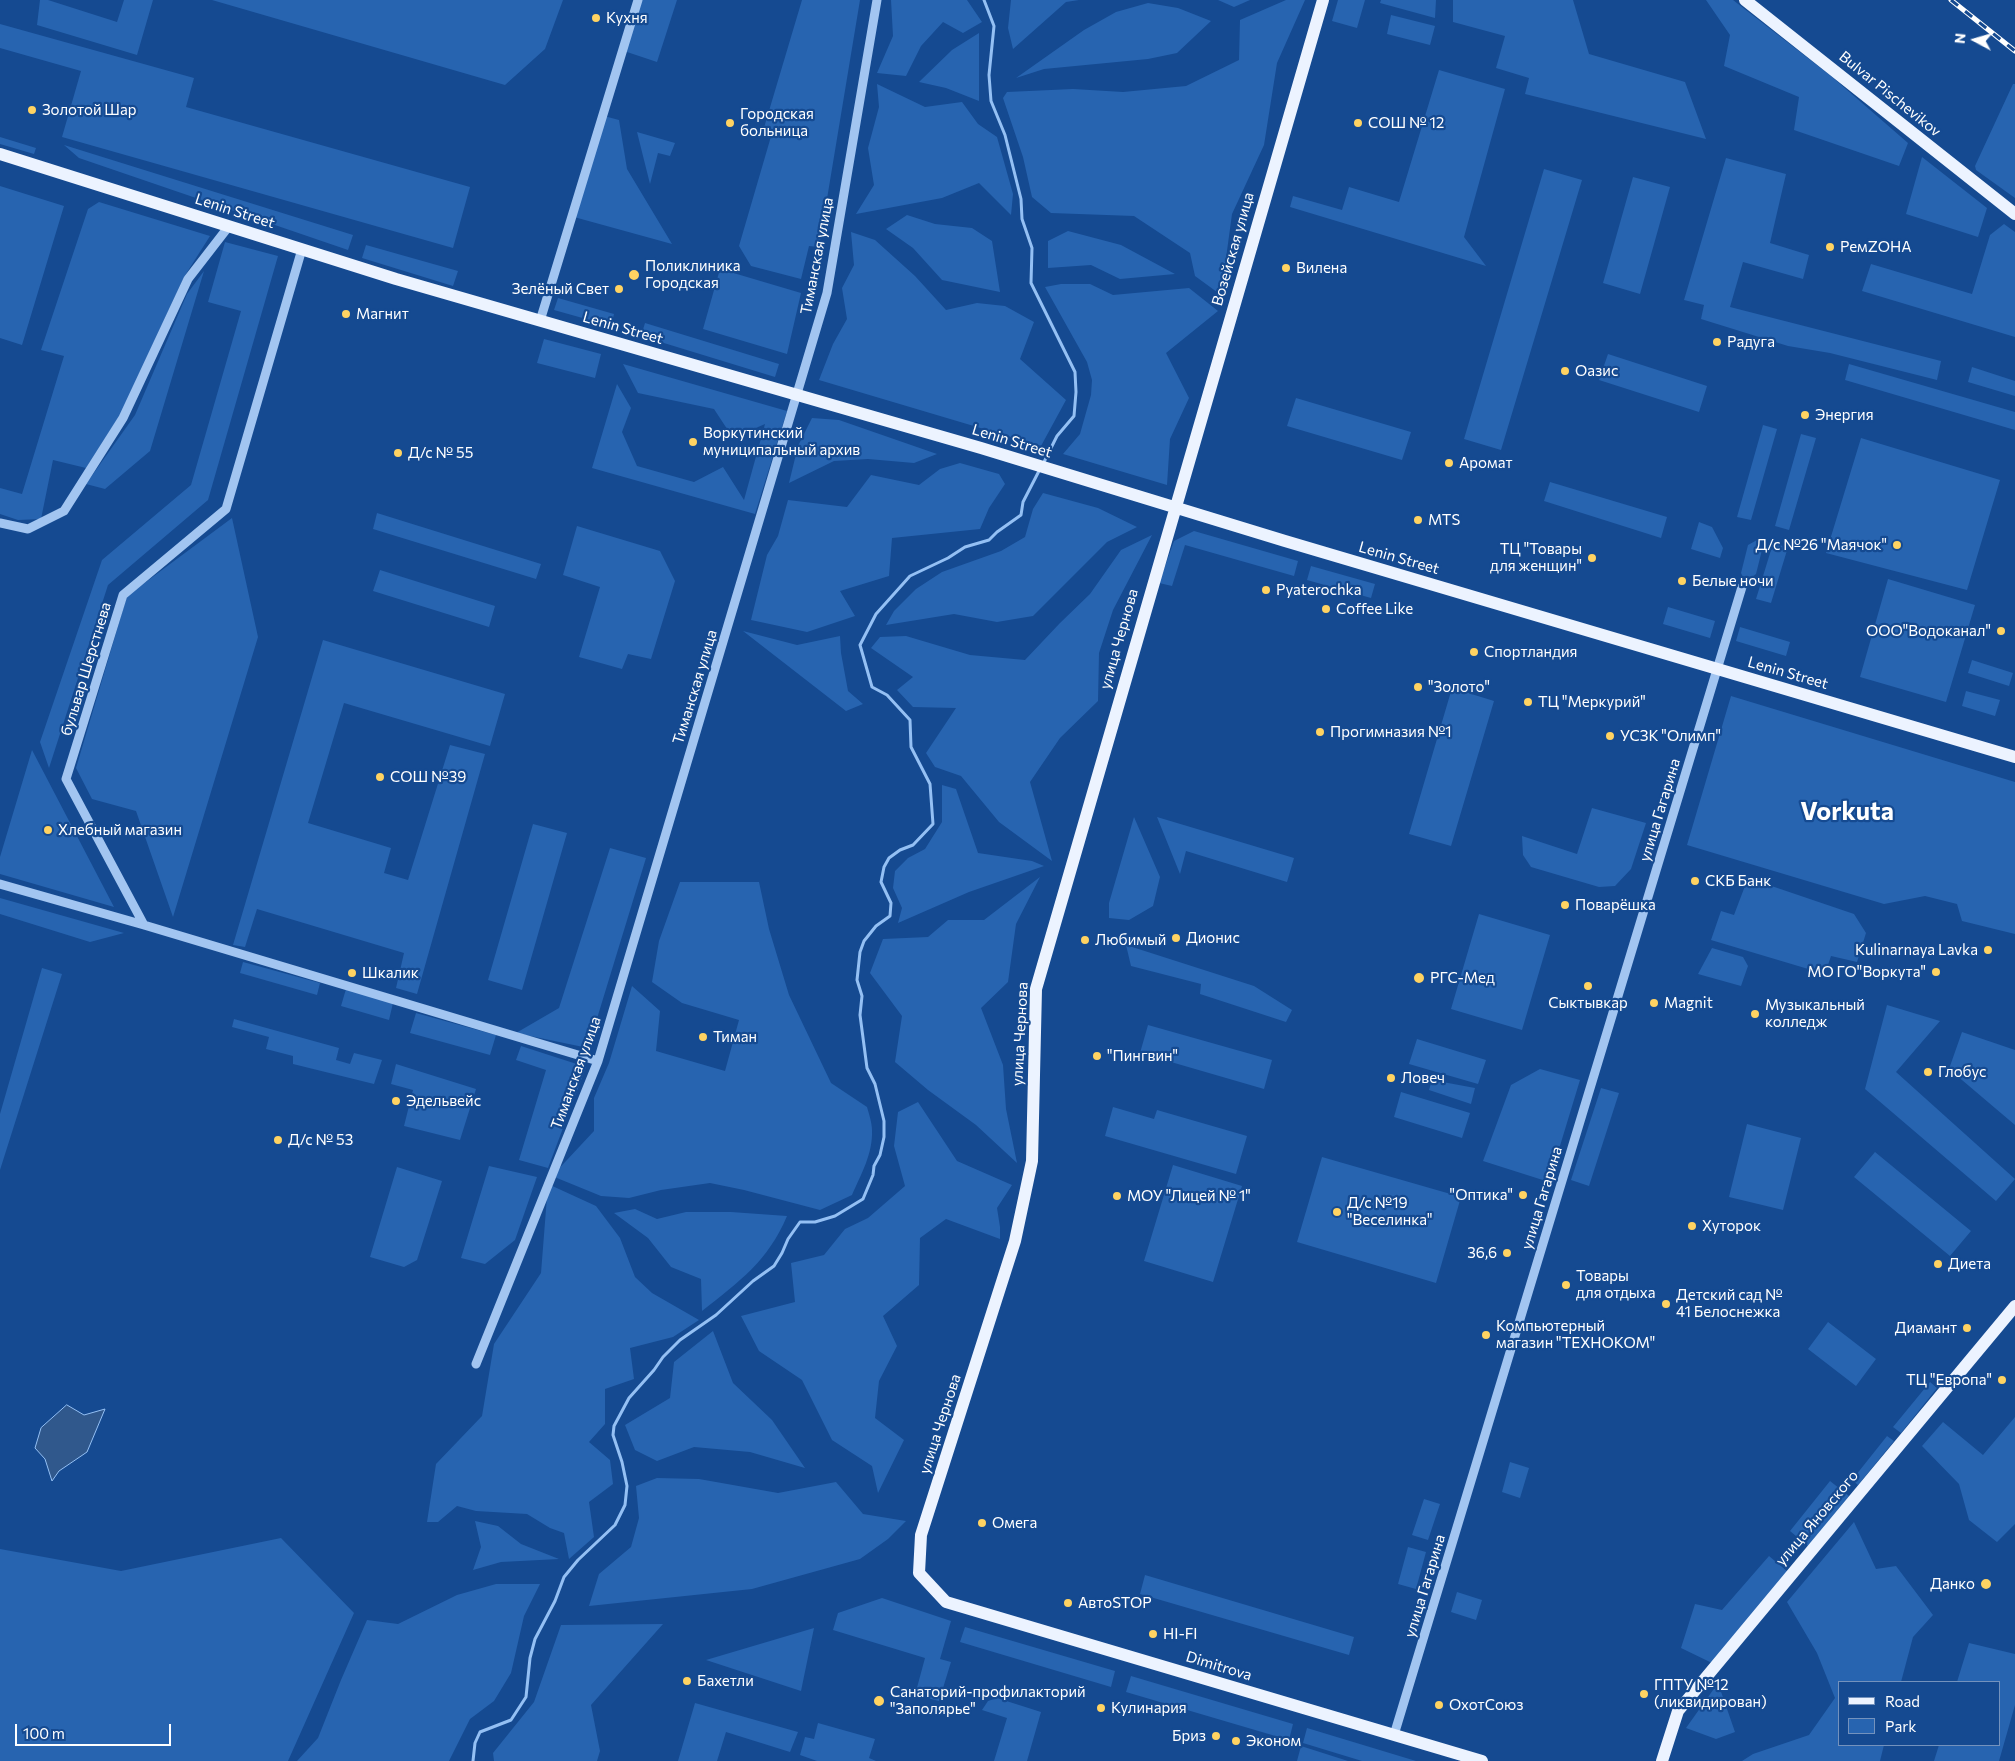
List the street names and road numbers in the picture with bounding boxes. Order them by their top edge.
street label: Bulvar Pischevikov [1835,47,1945,141]
street label: Lenin Street [193,190,277,232]
street label: Возейская улица [1208,190,1258,308]
street label: Тиманская улица [797,196,837,316]
street label: Lenin Street [581,308,665,348]
street label: Lenin Street [970,420,1054,462]
street label: Lenin Street [1357,538,1441,578]
street label: улица Чернова [1096,587,1142,691]
street label: бульвар Шерстнева [57,600,115,738]
street label: Тиманская улица [669,627,721,747]
street label: Lenin Street [1746,653,1830,693]
street label: улица Гагарина [1636,756,1684,864]
street label: улица Чернова [1008,982,1032,1086]
street label: Тиманская улица [547,1014,605,1132]
street label: улица Гагарина [1518,1144,1566,1252]
street label: улица Чернова [915,1372,965,1476]
street label: улица Яновского [1772,1467,1862,1569]
street label: улица Гагарина [1401,1532,1449,1640]
street label: Dimitrova [1184,1647,1254,1685]

